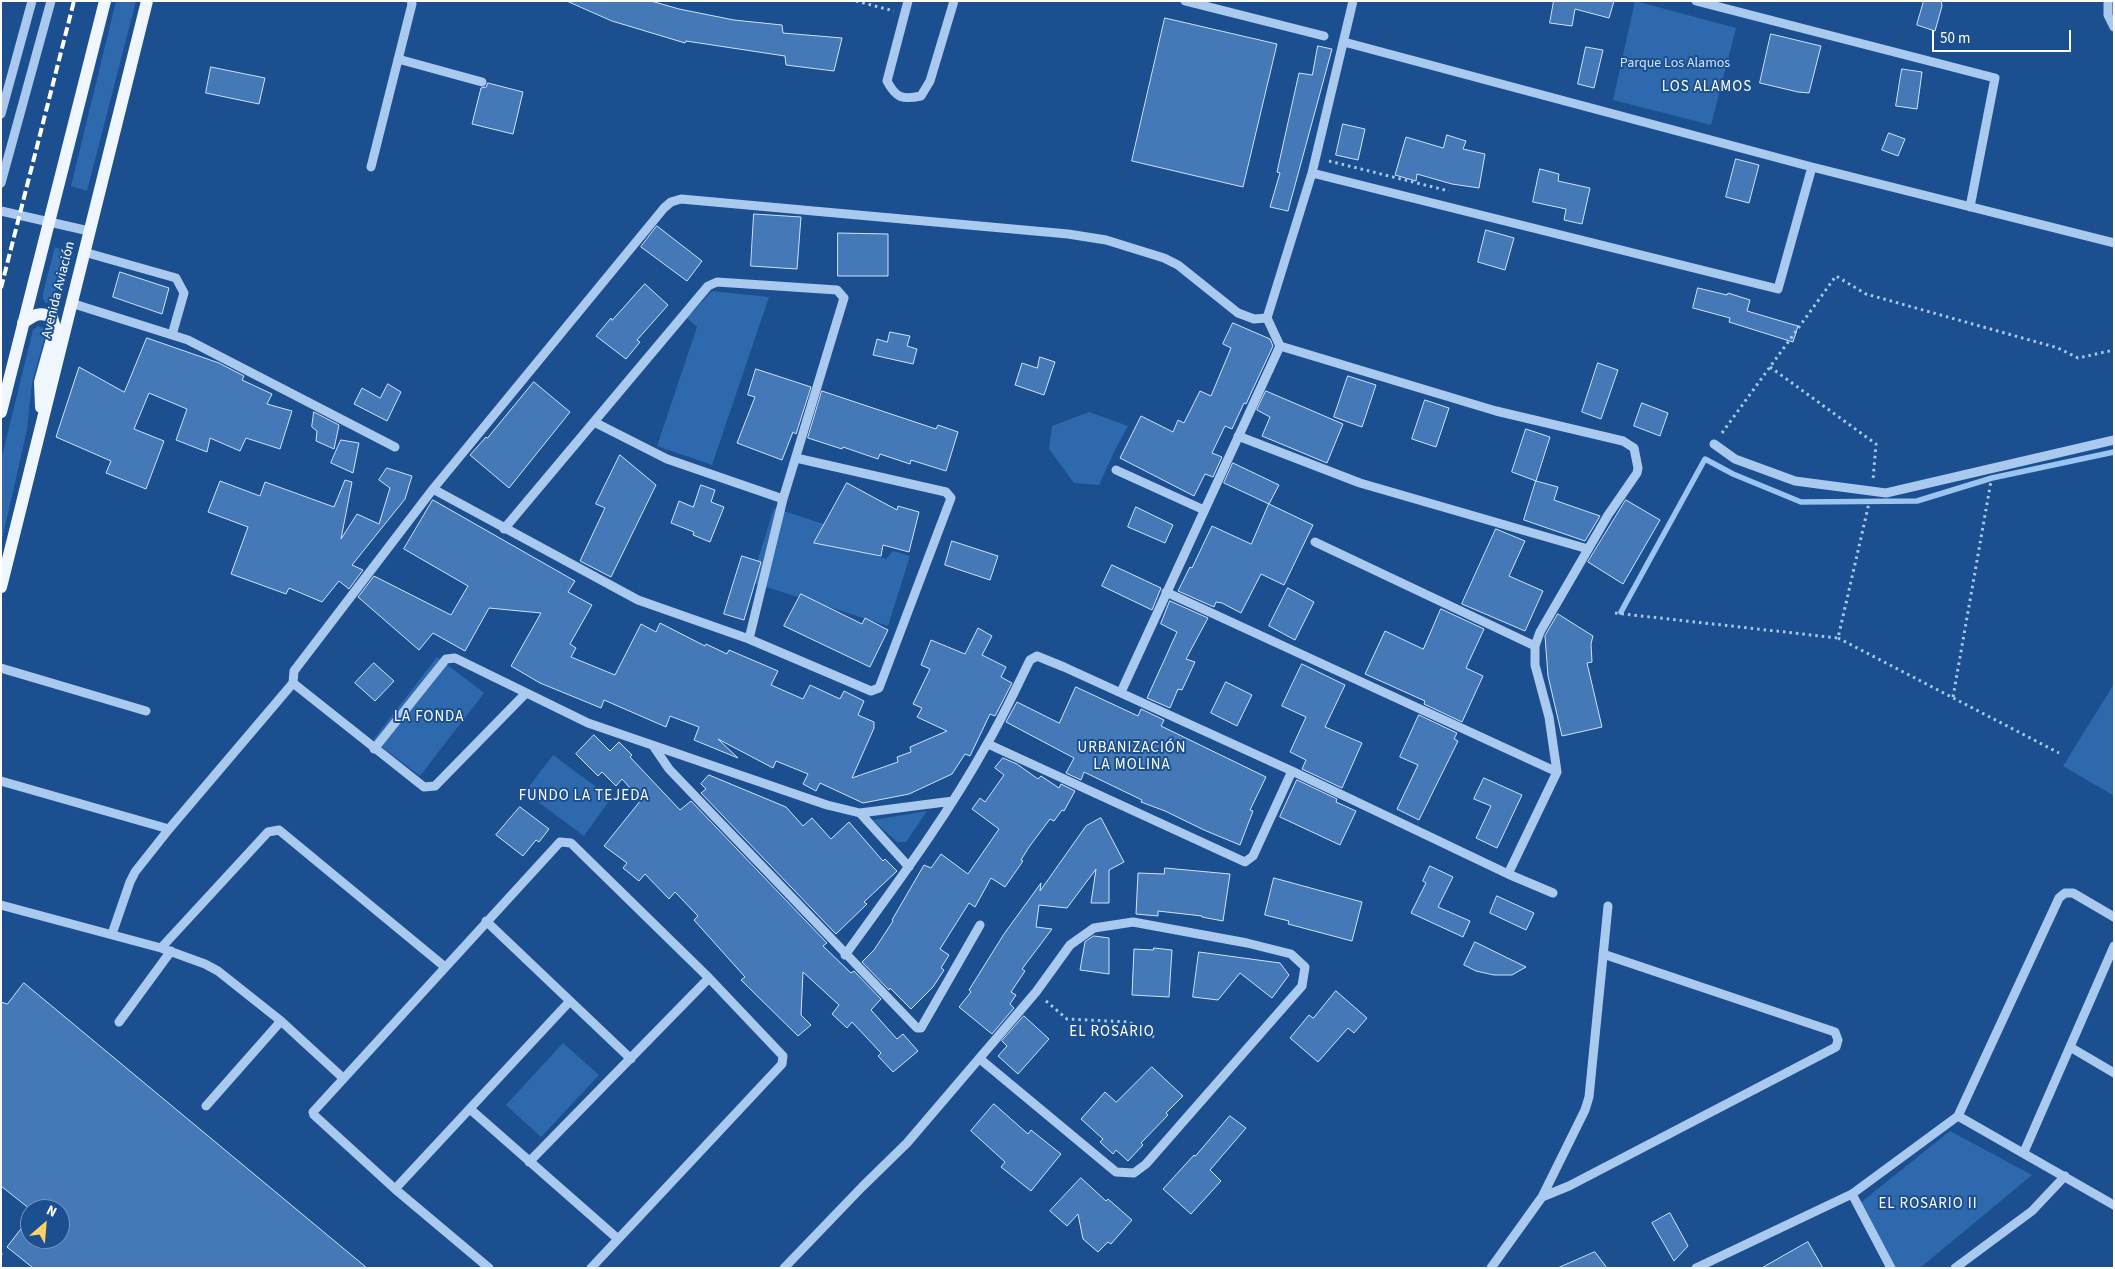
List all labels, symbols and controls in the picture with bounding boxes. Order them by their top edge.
scale bar [1935,20,2074,52]
text: 50 m [1940,28,1970,49]
park label: Parque Los Alamos [1620,56,1730,72]
district label: LOS ALAMOS [1661,79,1753,97]
street label: Avenida Aviación [39,240,79,340]
district label: LA FONDA [393,709,465,727]
district label: URBANIZACIÓN LA MOLINA [1076,740,1188,775]
district label: FUNDO LA TEJEDA [517,788,651,806]
district label: EL ROSARIO [1068,1024,1156,1042]
district label: EL ROSARIO II [1877,1196,1979,1214]
north arrow [20,1199,70,1249]
text: N [43,1201,60,1223]

